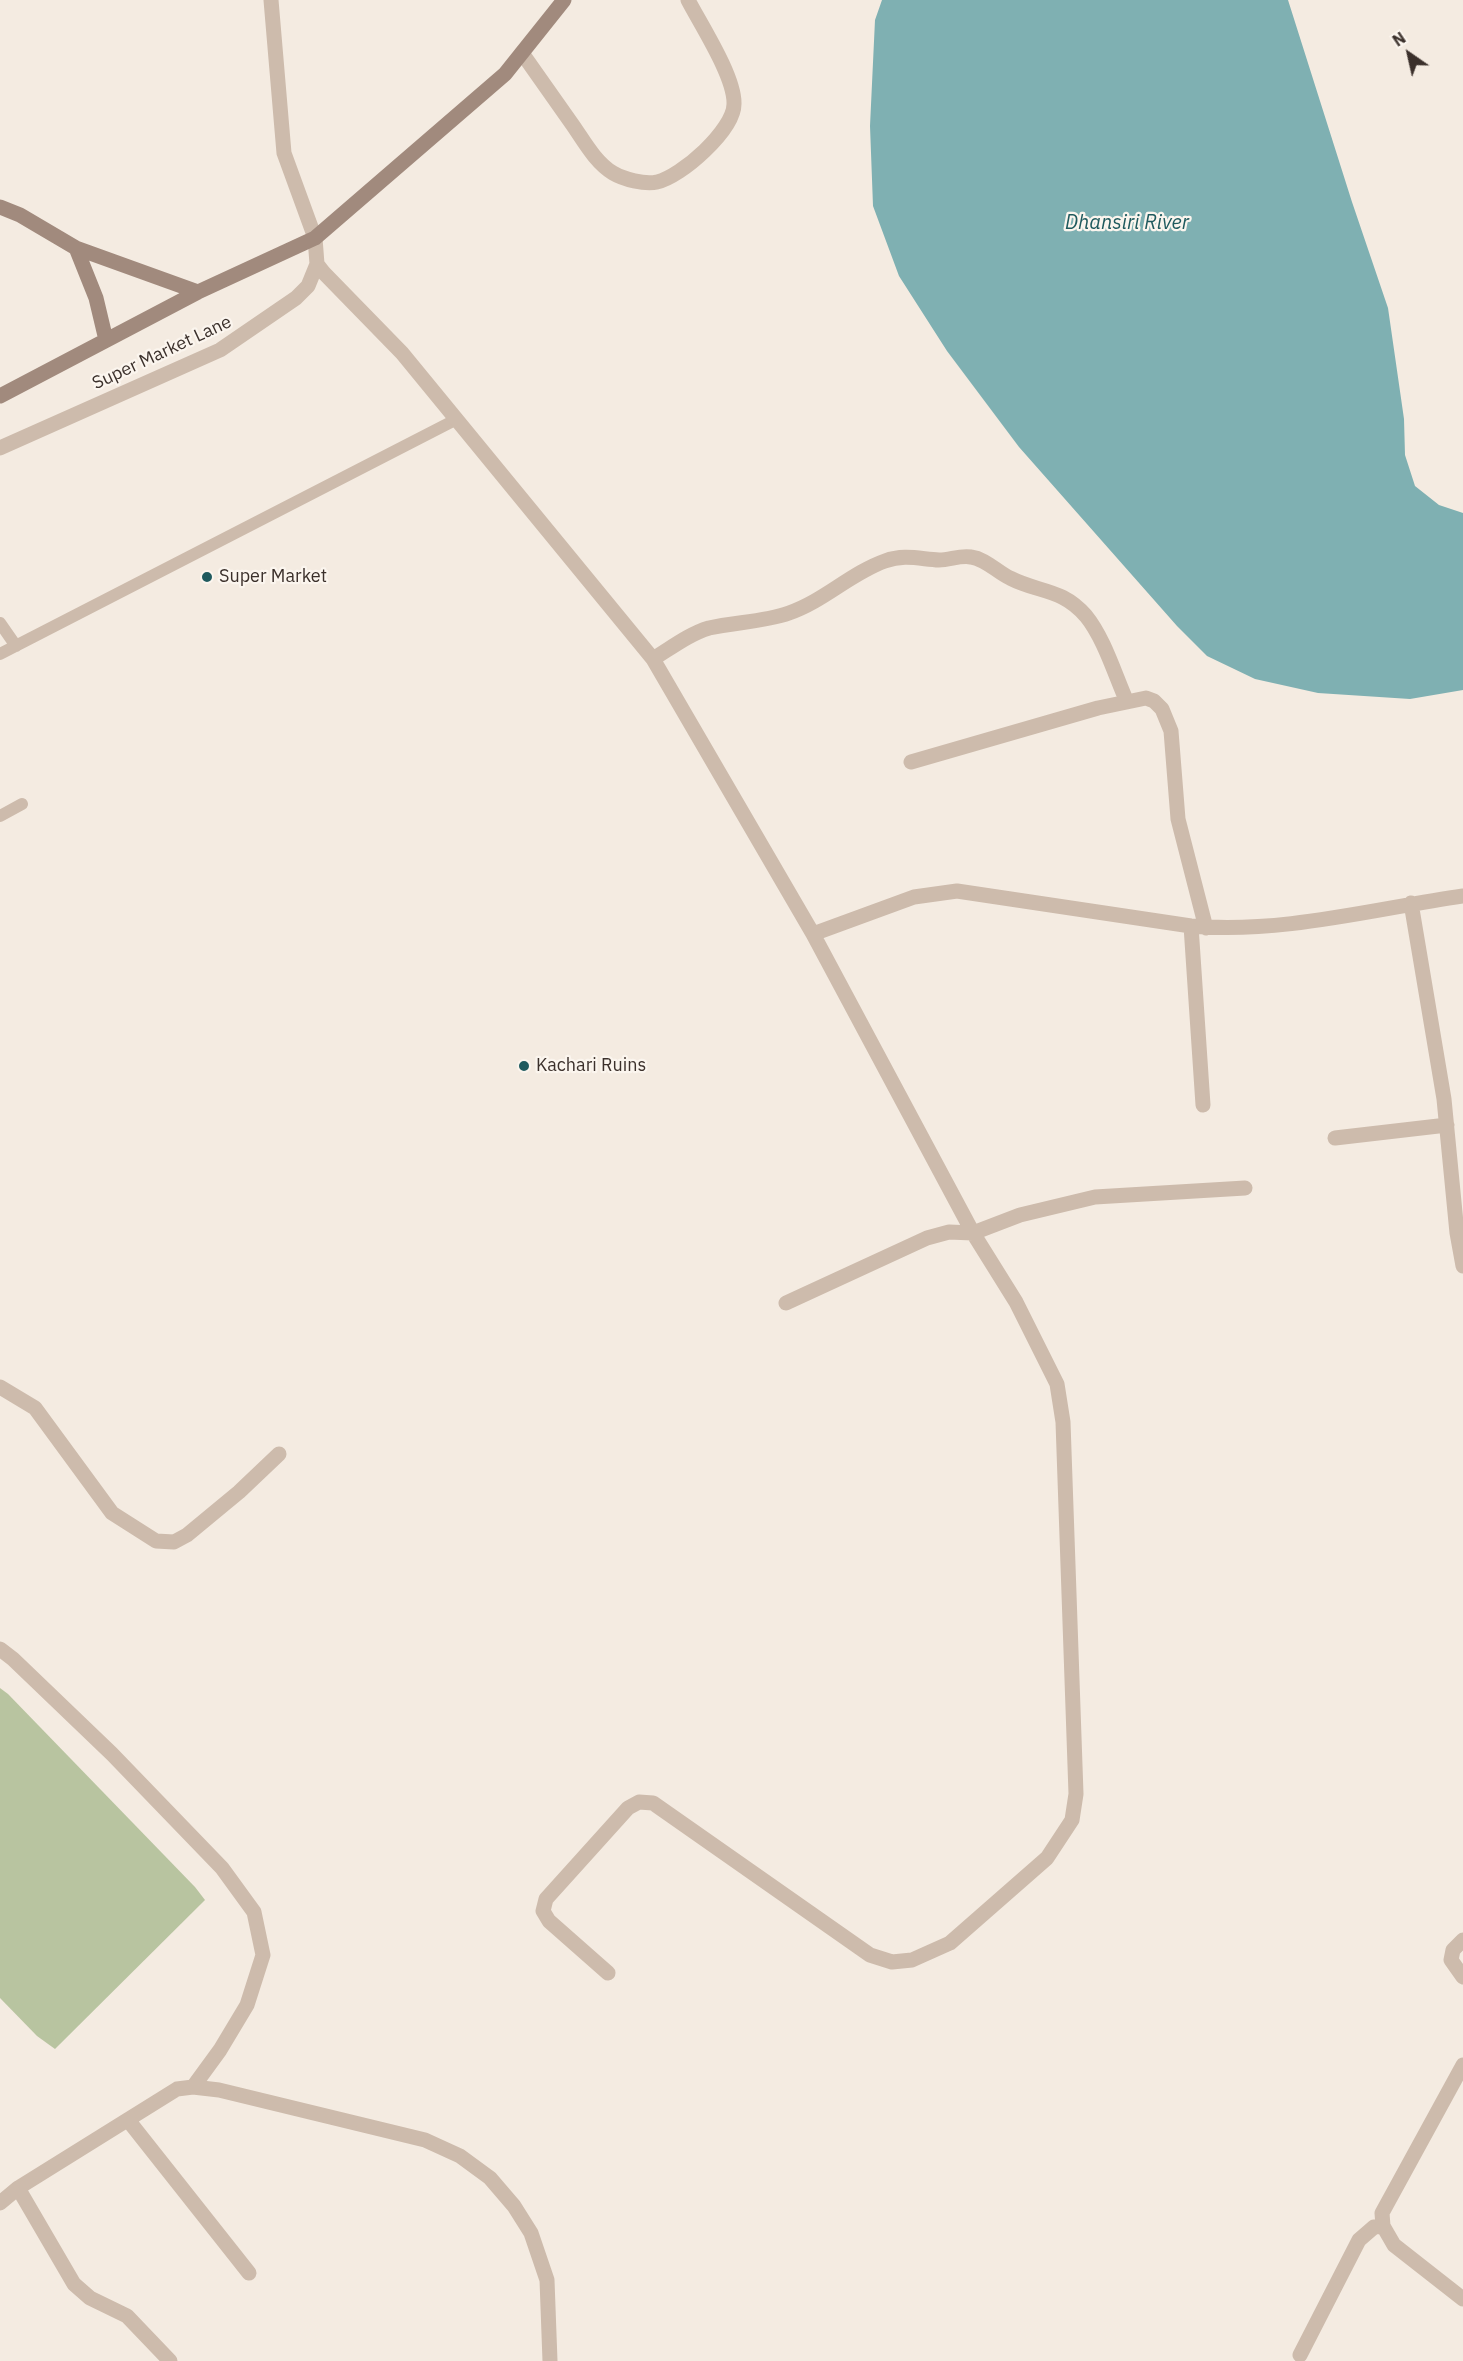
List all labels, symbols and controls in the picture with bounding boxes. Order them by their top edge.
north arrow [1379,24,1439,84]
text: N [1389,28,1409,51]
water label: Dhansiri River [1065,211,1189,235]
street label: Super Market Lane [89,311,235,395]
place label: Super Market [219,566,327,588]
marker: Super Market [200,570,214,584]
place label: Kachari Ruins [536,1055,646,1077]
marker: Kachari Ruins [517,1059,531,1073]

